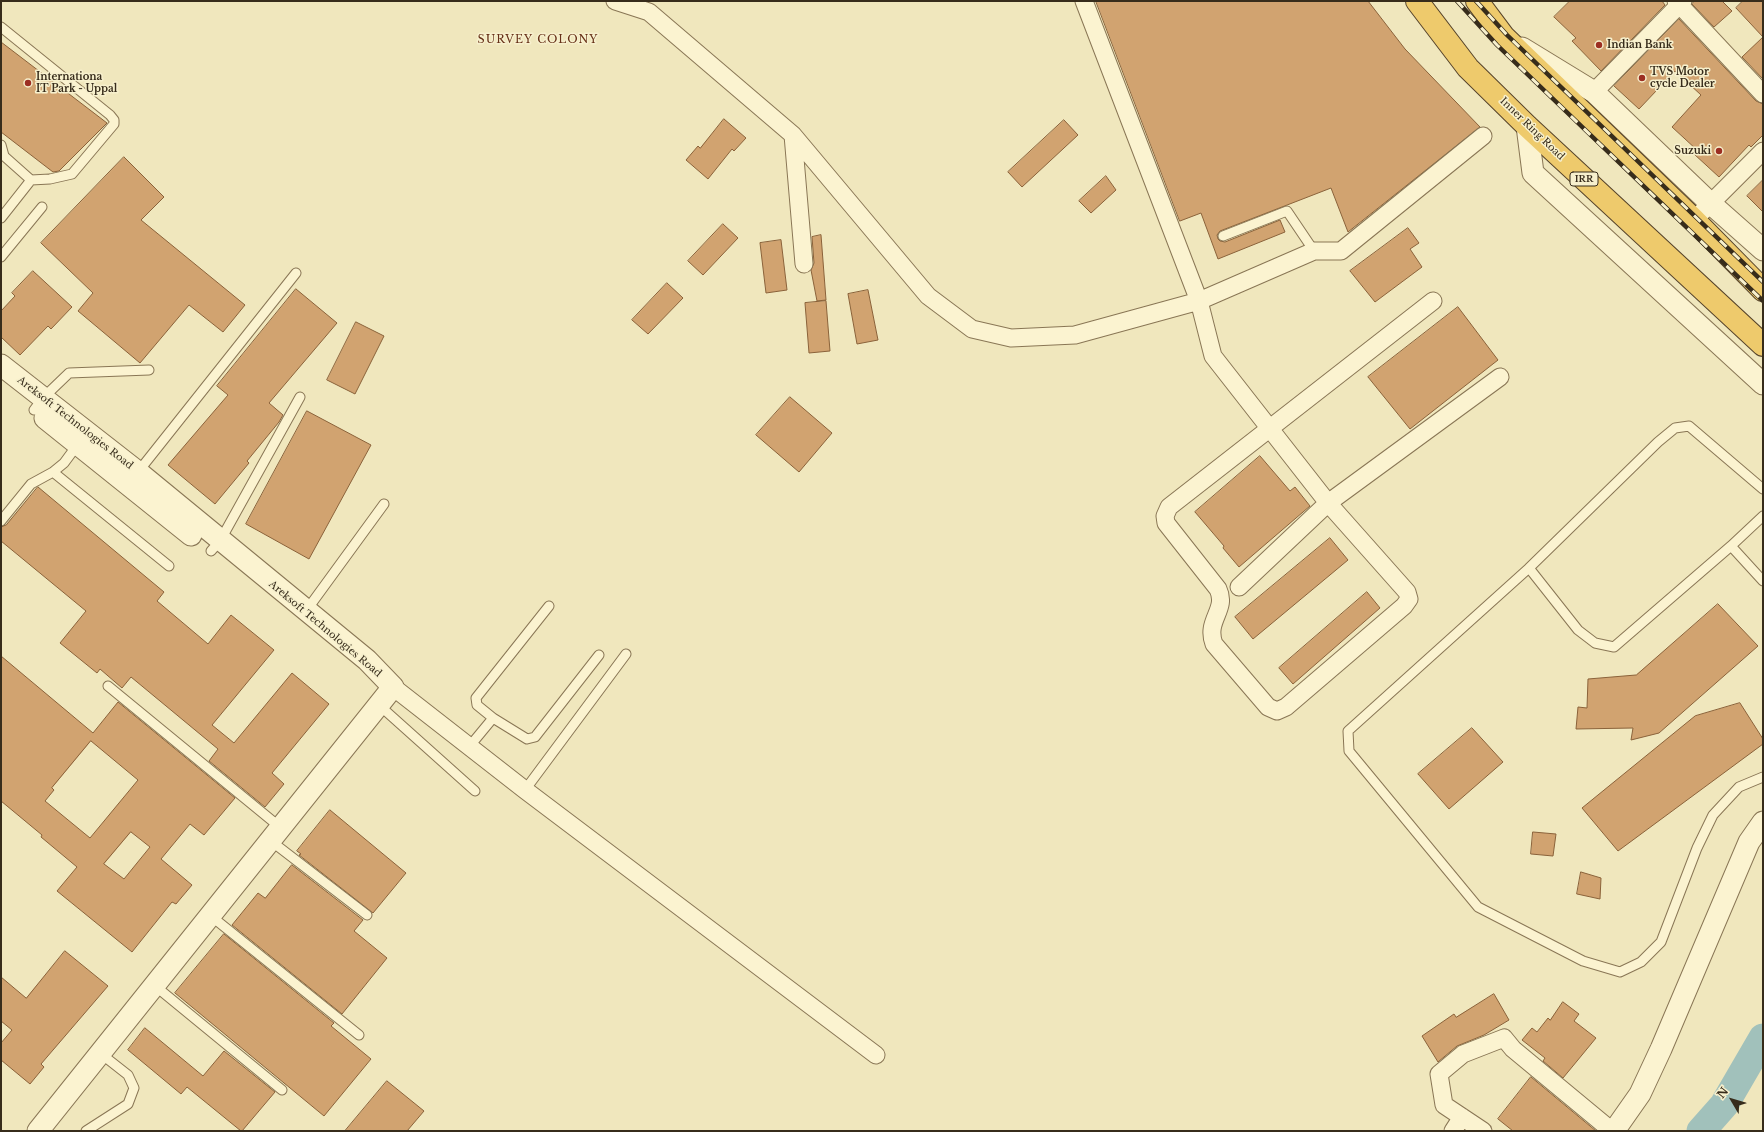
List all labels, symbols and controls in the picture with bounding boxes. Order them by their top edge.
district label: SURVEY COLONY [478,33,598,47]
place label: Indian Bank [1607,39,1672,51]
marker: Indian Bank [1594,40,1604,50]
place label: TVS Motor cycle Dealer [1650,66,1715,90]
place label: Internationa IT Park - Uppal [36,71,117,94]
marker: TVS Motor cycle Dealer [1637,73,1647,83]
marker: Internationa IT Park - Uppal [23,78,33,88]
street label: Inner Ring Road [1497,95,1567,163]
place label: Suzuki [1674,145,1711,157]
marker: Suzuki [1714,146,1724,156]
road number: IRR [1570,172,1598,186]
street label: Areksoft Technologies Road [15,374,135,472]
street label: Areksoft Technologies Road [266,578,384,680]
north arrow [1712,1080,1752,1120]
text: N [1714,1084,1731,1101]

